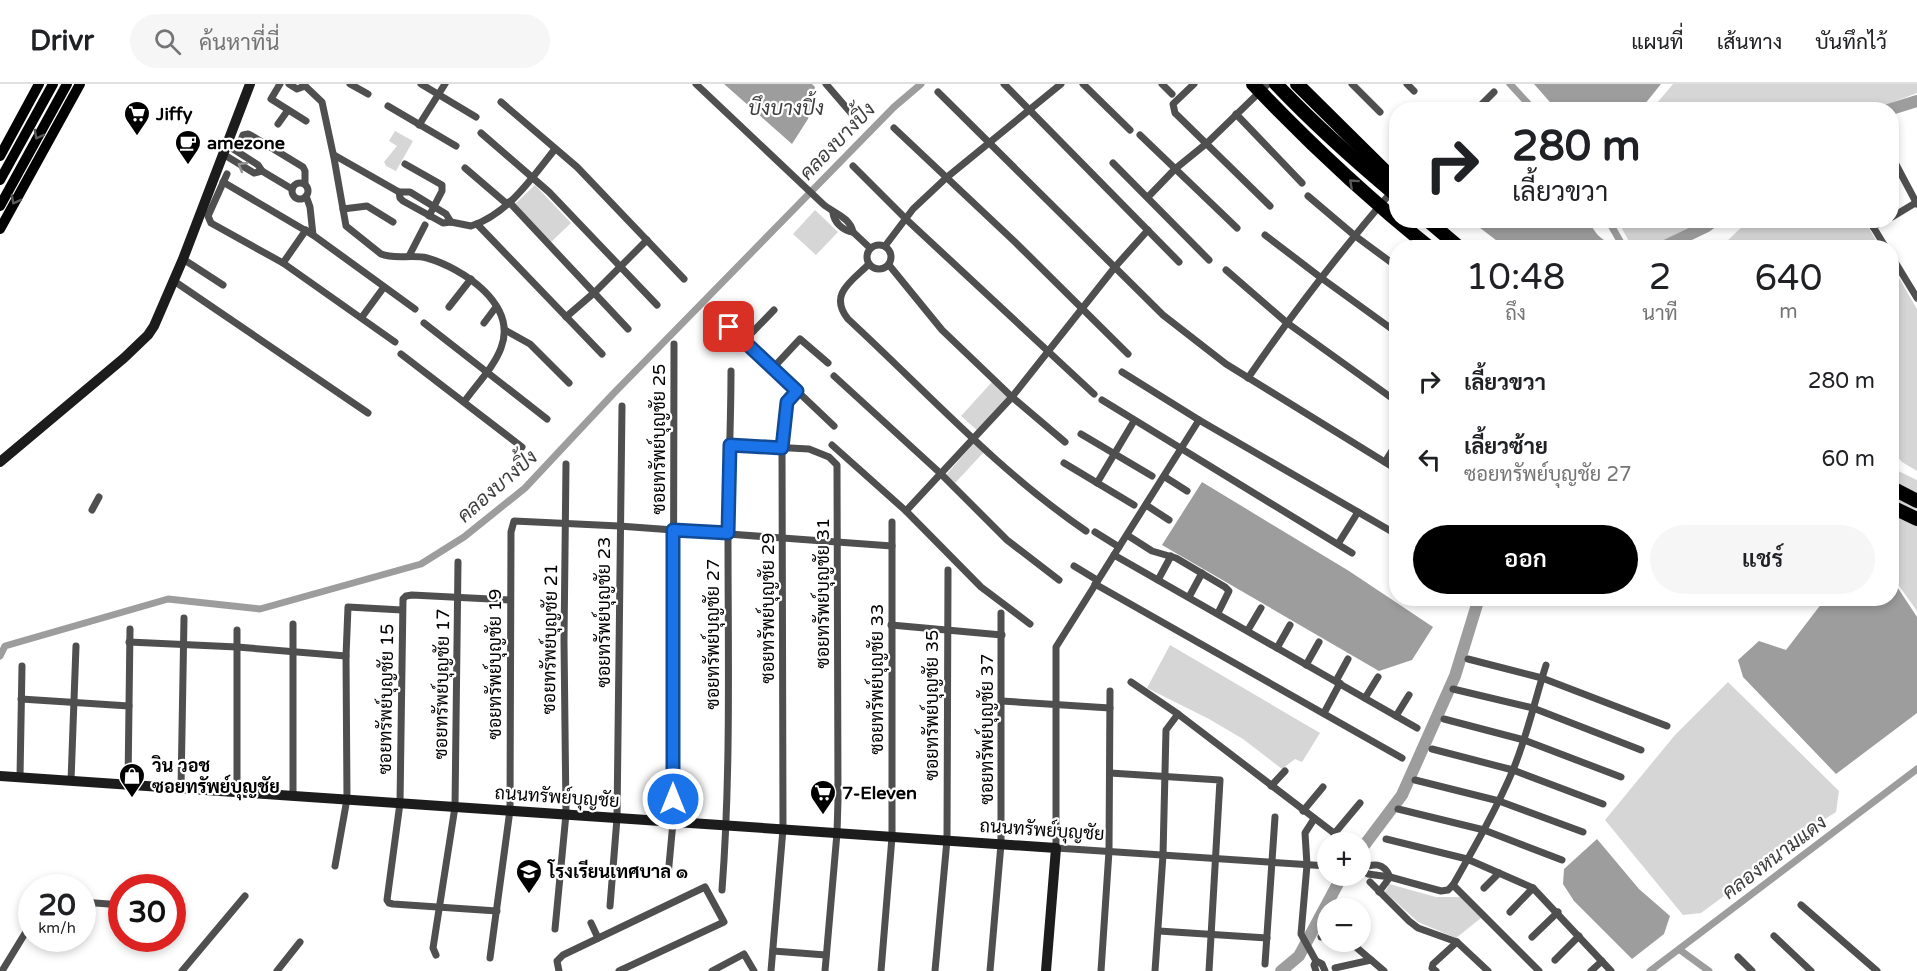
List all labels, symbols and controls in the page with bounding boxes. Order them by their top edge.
search box [130,14,550,68]
text: Drivr [30,24,94,58]
icon: search [151,25,184,58]
text: ค้นหาที่นี่ [199,30,279,56]
text: แผนที่ [1631,30,1684,55]
text: เส้นทาง [1717,30,1782,55]
text: บันทึกไว้ [1815,30,1887,55]
water label: บึงบางปิ้ง [748,91,824,121]
water label: คลองบางปิ้ง [791,94,881,185]
supermarket icon: Jiffy [122,99,152,137]
place label: Jiffy [155,103,193,125]
text: 280 m [1512,121,1641,172]
icon: right [1413,126,1491,204]
cafe icon: amezone [173,128,203,166]
one-way arrow [34,129,45,139]
place label: amezone [207,132,285,154]
one-way arrow [238,161,248,173]
text: เลี้ยวขวา [1512,176,1608,209]
one-way arrow [1349,179,1360,190]
one-way arrow [11,194,22,205]
text: 10:48 [1466,256,1565,299]
text: 2 [1649,256,1671,299]
text: 640 [1754,257,1822,300]
text: m [1779,300,1798,324]
pin [703,301,754,352]
text: ถึง [1505,302,1526,326]
text: นาที [1642,302,1678,326]
icon: arrive [712,310,745,343]
street label: ซอยทรัพย์บุญชัย 25 [646,364,671,514]
icon: right [1413,365,1446,398]
text: 280 m [1808,368,1875,394]
text: เลี้ยวขวา [1464,370,1546,396]
text: เลี้ยวซ้าย [1464,434,1548,460]
water label: คลองบางปิ้ง [449,441,543,528]
icon: left [1413,443,1446,476]
text: 60 m [1821,446,1875,472]
text: ซอยทรัพย์บุญชัย 27 [1464,463,1632,487]
street label: ซอยทรัพย์บุญชัย 31 [810,518,835,668]
button: ออก [1413,525,1638,594]
button: แชร์ [1650,525,1875,594]
street label: ซอยทรัพย์บุญชัย 29 [755,533,780,683]
street label: ซอยทรัพย์บุญชัย 23 [591,537,616,687]
street label: ซอยทรัพย์บุญชัย 27 [700,559,725,709]
street label: ซอยทรัพย์บุญชัย 21 [536,563,563,715]
street label: ซอยทรัพย์บุญชัย 19 [482,589,507,739]
street label: ซอยทรัพย์บุญชัย 33 [864,604,889,754]
street label: ซอยทรัพย์บุญชัย 17 [428,608,455,760]
street label: ซอยทรัพย์บุญชัย 15 [372,623,399,775]
street label: ซอยทรัพย์บุญชัย 35 [919,630,944,780]
street label: ซอยทรัพย์บุญชัย 37 [974,654,999,804]
place label: วิน วอช ซอยทรัพย์บุญชัย [151,754,280,801]
shop icon: วิน วอช ซอยทรัพย์บุญชัย [117,761,147,799]
position arrow [641,767,705,831]
supermarket icon: 7-Eleven [808,778,838,816]
street label: ถนนทรัพย์บุญชัย [494,780,620,813]
place label: 7-Eleven [842,782,917,804]
water label: คลองหนามแดง [1718,811,1832,905]
street label: ถนนทรัพย์บุญชัย [979,813,1105,846]
map controls [1317,832,1371,952]
button: + [1317,832,1371,886]
school or university icon: โรงเรียนเทศบาล ๑ [514,857,544,895]
place label: โรงเรียนเทศบาล ๑ [547,859,688,883]
speed limit sign: 30 [108,874,186,952]
text: 20 [38,887,76,924]
button: − [1317,898,1371,952]
text: km/h [38,919,76,937]

